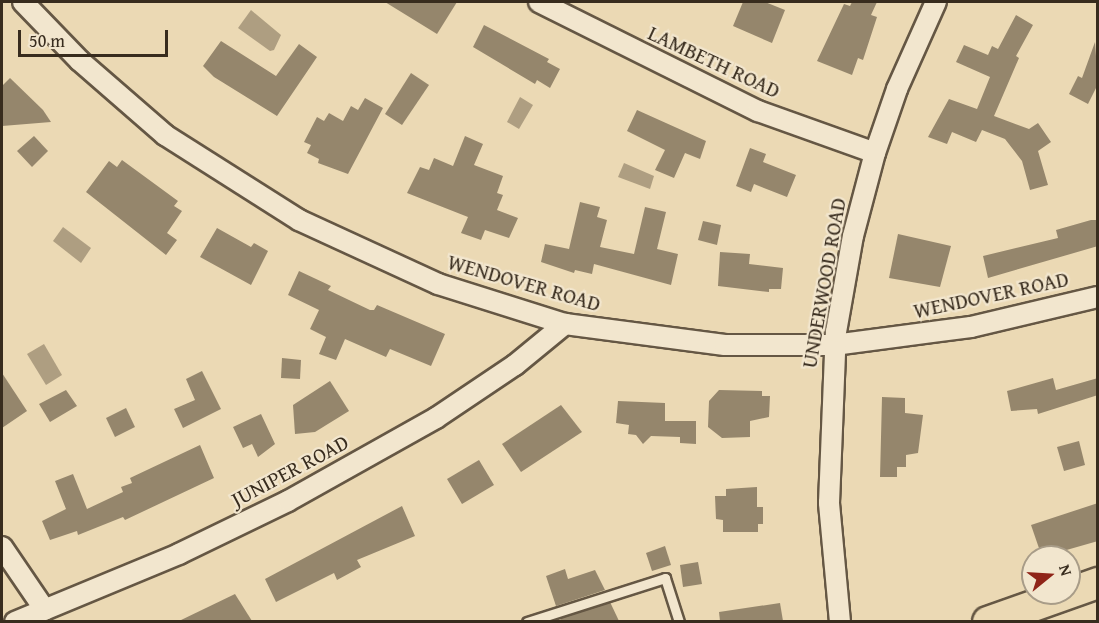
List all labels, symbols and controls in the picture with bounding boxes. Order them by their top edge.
scale bar [21,18,171,56]
street label: LAMBETH ROAD [644,20,784,104]
text: 50 m [29,27,65,54]
street label: UNDERWOOD ROAD [797,196,851,370]
street label: WENDOVER ROAD [445,249,603,317]
street label: WENDOVER ROAD [911,266,1071,324]
street label: JUNIPER ROAD [227,430,353,512]
north arrow [1021,545,1081,605]
text: N [1053,561,1079,579]

